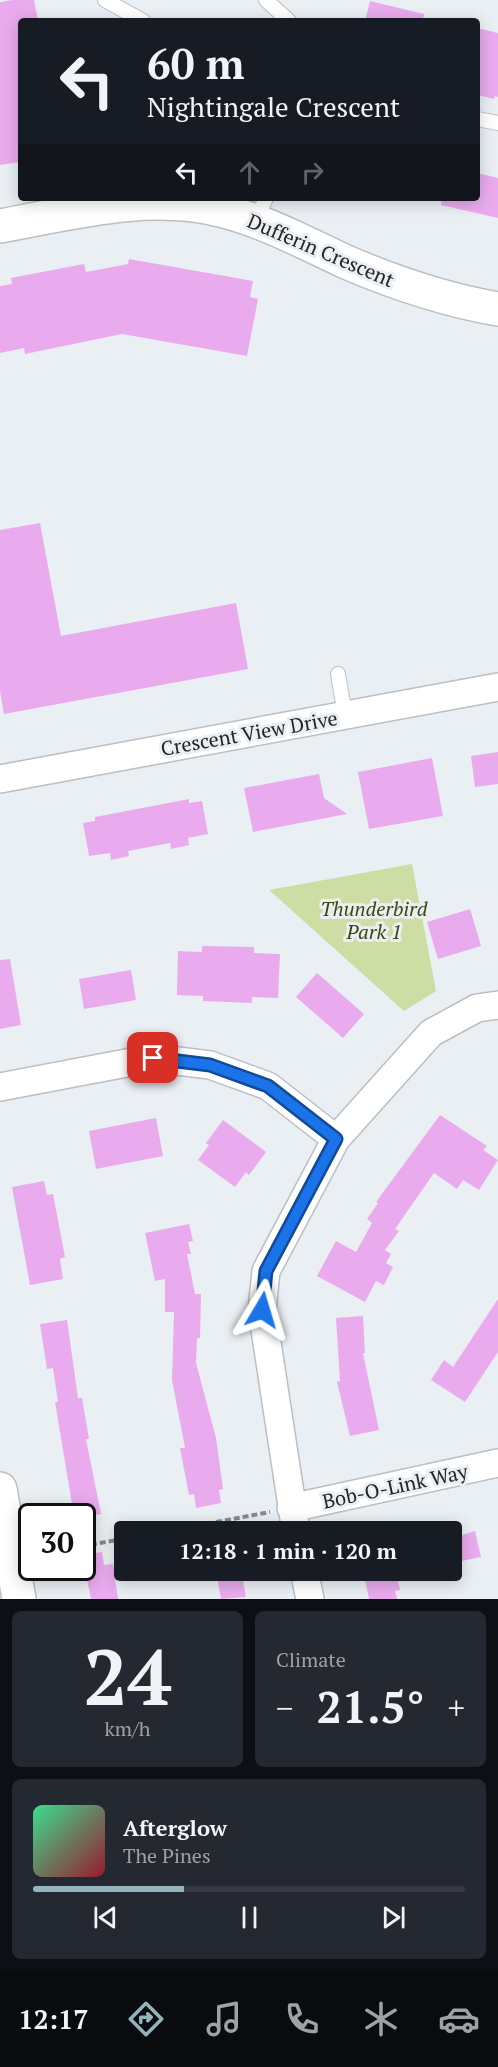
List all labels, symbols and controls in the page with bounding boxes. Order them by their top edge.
text: 60 m [147,35,245,91]
icon: left [48,42,126,120]
text: Nightingale Crescent [147,89,400,125]
icon: left [170,156,203,189]
icon: ahead [233,156,266,189]
icon: right [296,156,329,189]
street label: Dufferin Crescent [243,207,399,293]
street label: Crescent View Drive [159,704,339,762]
park label: Thunderbird Park 1 [321,895,428,945]
pin [127,1032,178,1083]
icon: arrive [136,1041,169,1074]
position arrow [230,1278,294,1342]
street label: Bob-O-Link Way [320,1457,471,1515]
speed limit sign: 30 [18,1503,96,1581]
text: 12:18 · 1 min · 120 m [179,1536,397,1565]
text: 24 [83,1624,172,1727]
text: Climate [276,1646,346,1673]
text: 21.5° [316,1676,425,1736]
text: − [276,1686,294,1729]
text: + [447,1686,465,1729]
text: km/h [104,1715,151,1742]
text: Afterglow [123,1813,227,1842]
text: The Pines [123,1842,211,1869]
icon: previous [89,1901,122,1934]
icon: pause [233,1901,266,1934]
icon: next [377,1901,410,1934]
icon: directions [125,1998,167,2040]
icon: music [203,1998,245,2040]
icon: phone [281,1998,323,2040]
icon: climate [360,1998,402,2040]
icon: car [438,1998,480,2040]
text: 12:17 [18,2001,88,2037]

